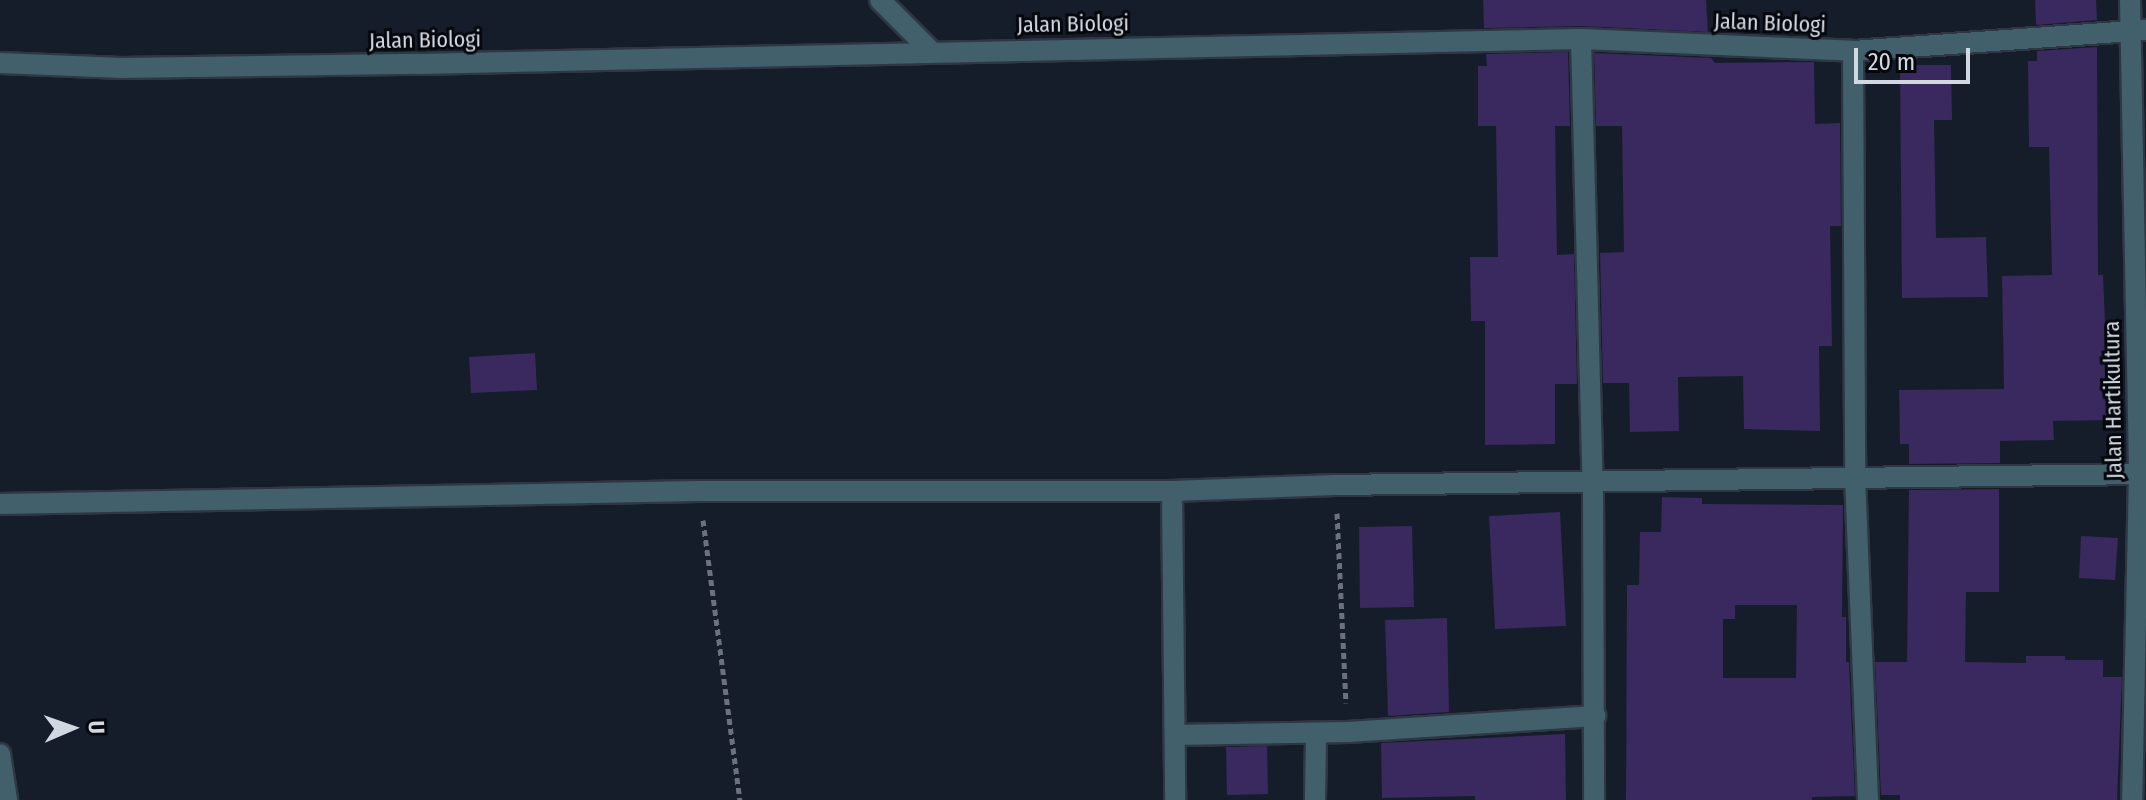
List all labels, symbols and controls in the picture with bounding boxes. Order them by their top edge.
street label: Jalan Biologi [1714,8,1826,38]
street label: Jalan Biologi [1017,10,1129,38]
street label: Jalan Biologi [369,26,481,54]
scale bar [1858,32,1974,82]
text: 20 m [1868,48,1915,76]
street label: Jalan Hartikultura [2098,321,2128,479]
north arrow [32,688,112,768]
text: U [83,720,110,734]

